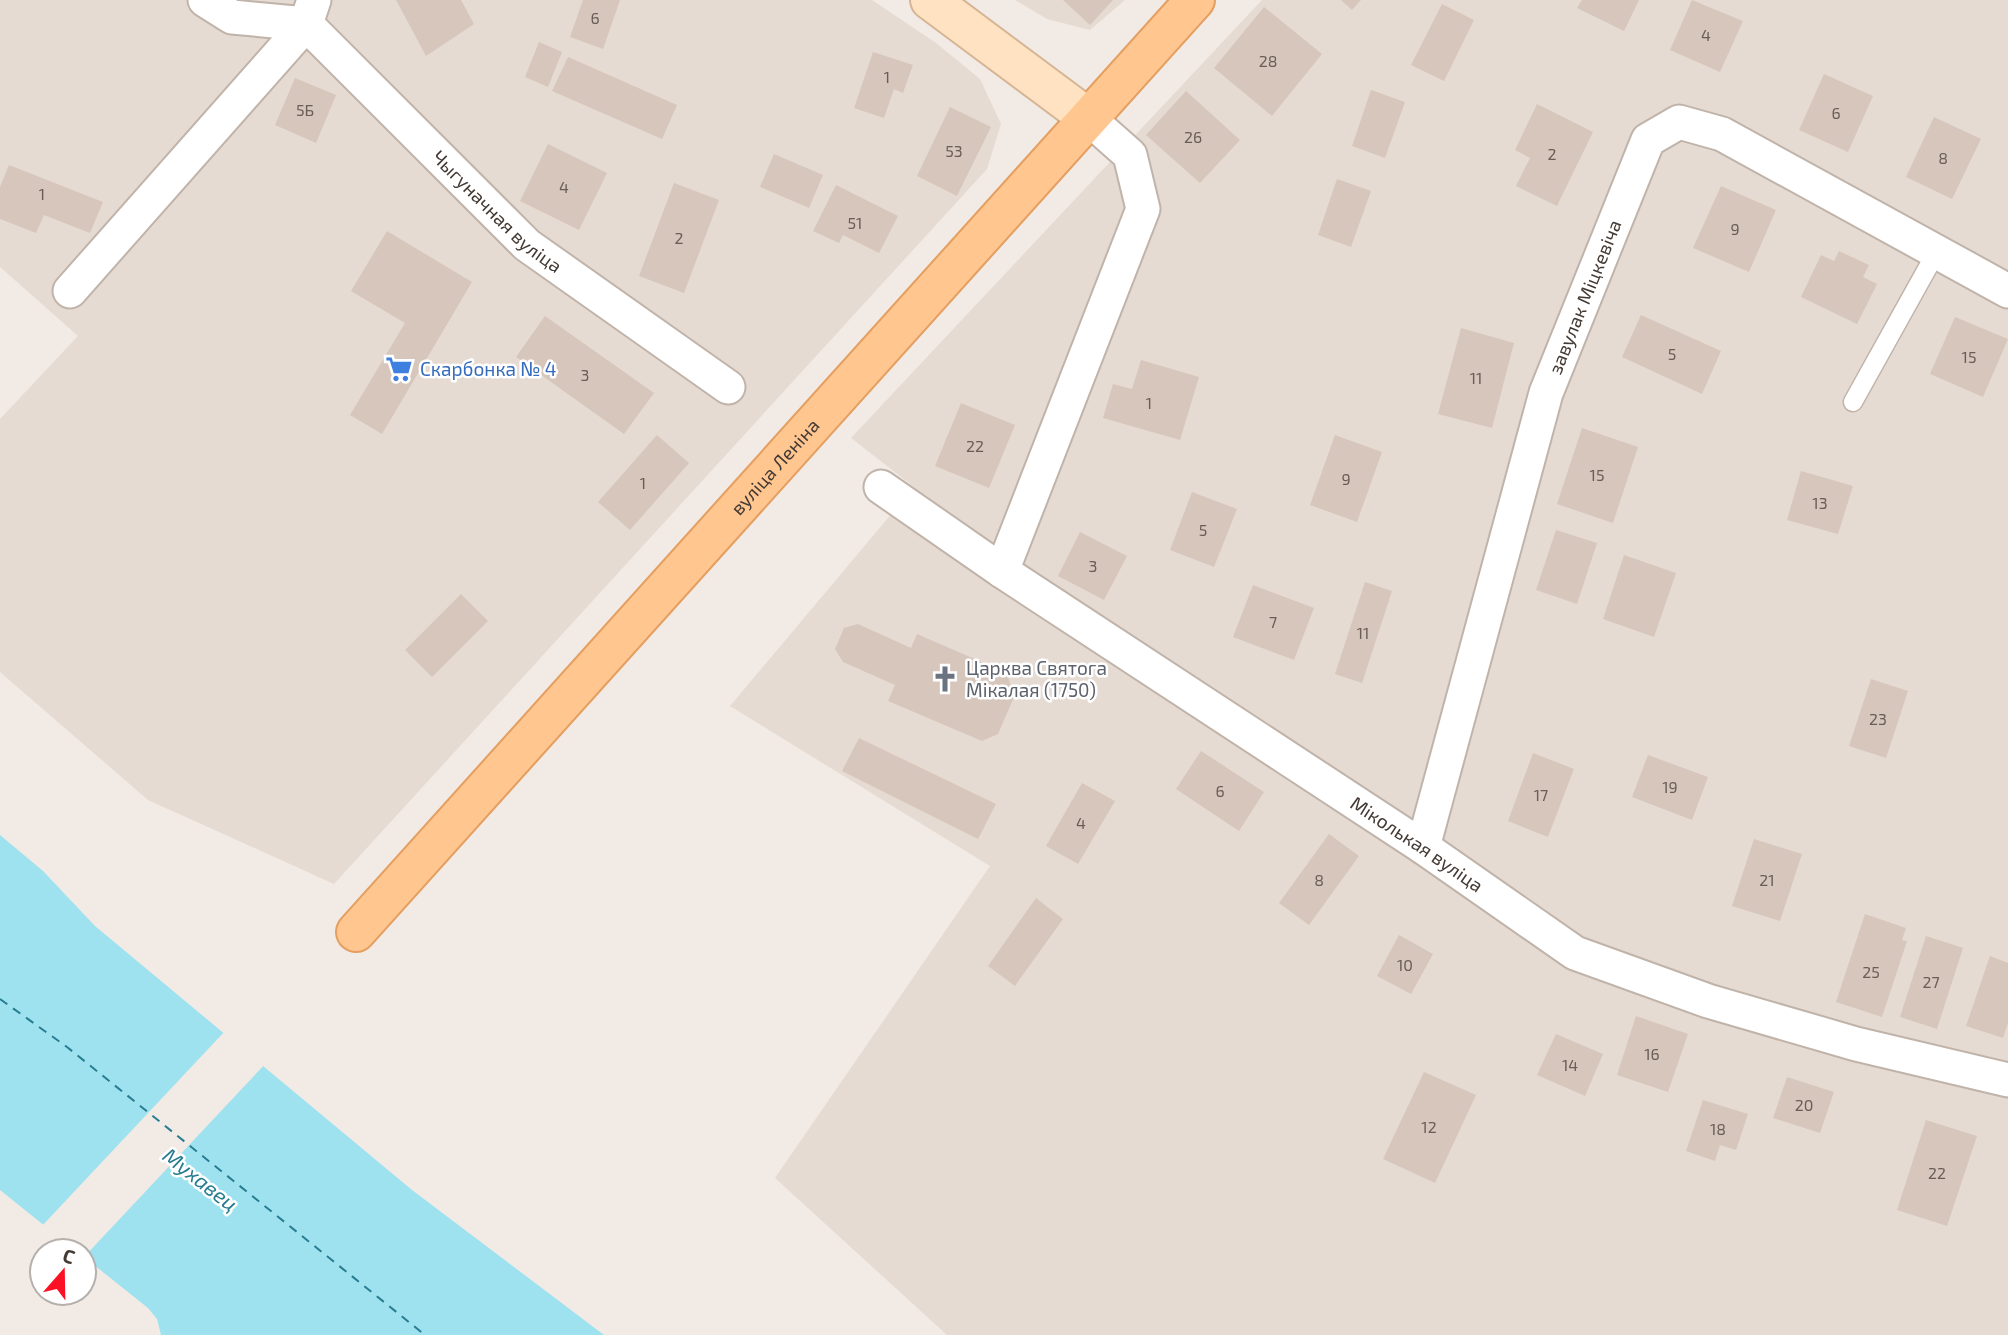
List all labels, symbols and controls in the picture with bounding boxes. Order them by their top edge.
house number: 6 [590,8,600,27]
house number: 4 [1701,25,1711,44]
house number: 28 [1259,51,1277,70]
house number: 1 [884,67,890,86]
house number: 5Б [296,100,314,119]
house number: 6 [1831,103,1841,122]
house number: 26 [1184,127,1202,146]
house number: 53 [945,141,963,160]
house number: 2 [1548,144,1557,163]
street label: Чыгуначная вуліца [428,145,567,277]
house number: 8 [1938,148,1948,167]
house number: 4 [559,177,569,196]
house number: 1 [39,184,45,203]
house number: 51 [848,213,862,232]
street label: завулак Міцкевіча [1543,216,1626,377]
house number: 9 [1730,219,1740,238]
house number: 2 [675,228,684,247]
house number: 5 [1668,344,1676,363]
house number: 15 [1962,347,1976,366]
supermarket icon: Скарбонка № 4 [384,354,414,384]
place label: Скарбонка № 4 [420,357,557,380]
house number: 3 [581,365,589,384]
house number: 11 [1470,368,1482,387]
house number: 1 [1146,393,1152,412]
street label: вуліца Леніна [725,414,824,519]
house number: 22 [966,436,984,455]
house number: 15 [1590,465,1604,484]
house number: 9 [1341,469,1351,488]
house number: 1 [640,473,646,492]
house number: 13 [1812,493,1828,512]
house number: 5 [1199,520,1207,539]
house number: 3 [1089,556,1097,575]
house number: 7 [1269,612,1277,631]
house number: 11 [1357,623,1369,642]
place label: Царква Святога Мікалая (1750) [966,656,1107,701]
church icon: Царква Святога Мікалая (1750) [930,664,960,694]
house number: 23 [1869,709,1887,728]
house number: 19 [1662,777,1678,796]
house number: 6 [1215,781,1225,800]
house number: 17 [1534,785,1548,804]
street label: Міколькая вуліца [1346,791,1488,897]
house number: 4 [1076,813,1086,832]
house number: 8 [1314,870,1324,889]
house number: 21 [1759,870,1775,889]
house number: 10 [1397,955,1413,974]
house number: 25 [1862,962,1880,981]
house number: 27 [1922,972,1940,991]
house number: 16 [1644,1044,1660,1063]
house number: 14 [1562,1055,1578,1074]
house number: 20 [1795,1095,1813,1114]
house number: 12 [1421,1117,1437,1136]
house number: 18 [1710,1119,1726,1138]
water label: Мухавец [159,1142,243,1216]
house number: 22 [1928,1163,1946,1182]
north arrow [28,1237,98,1307]
text: С [60,1243,78,1268]

